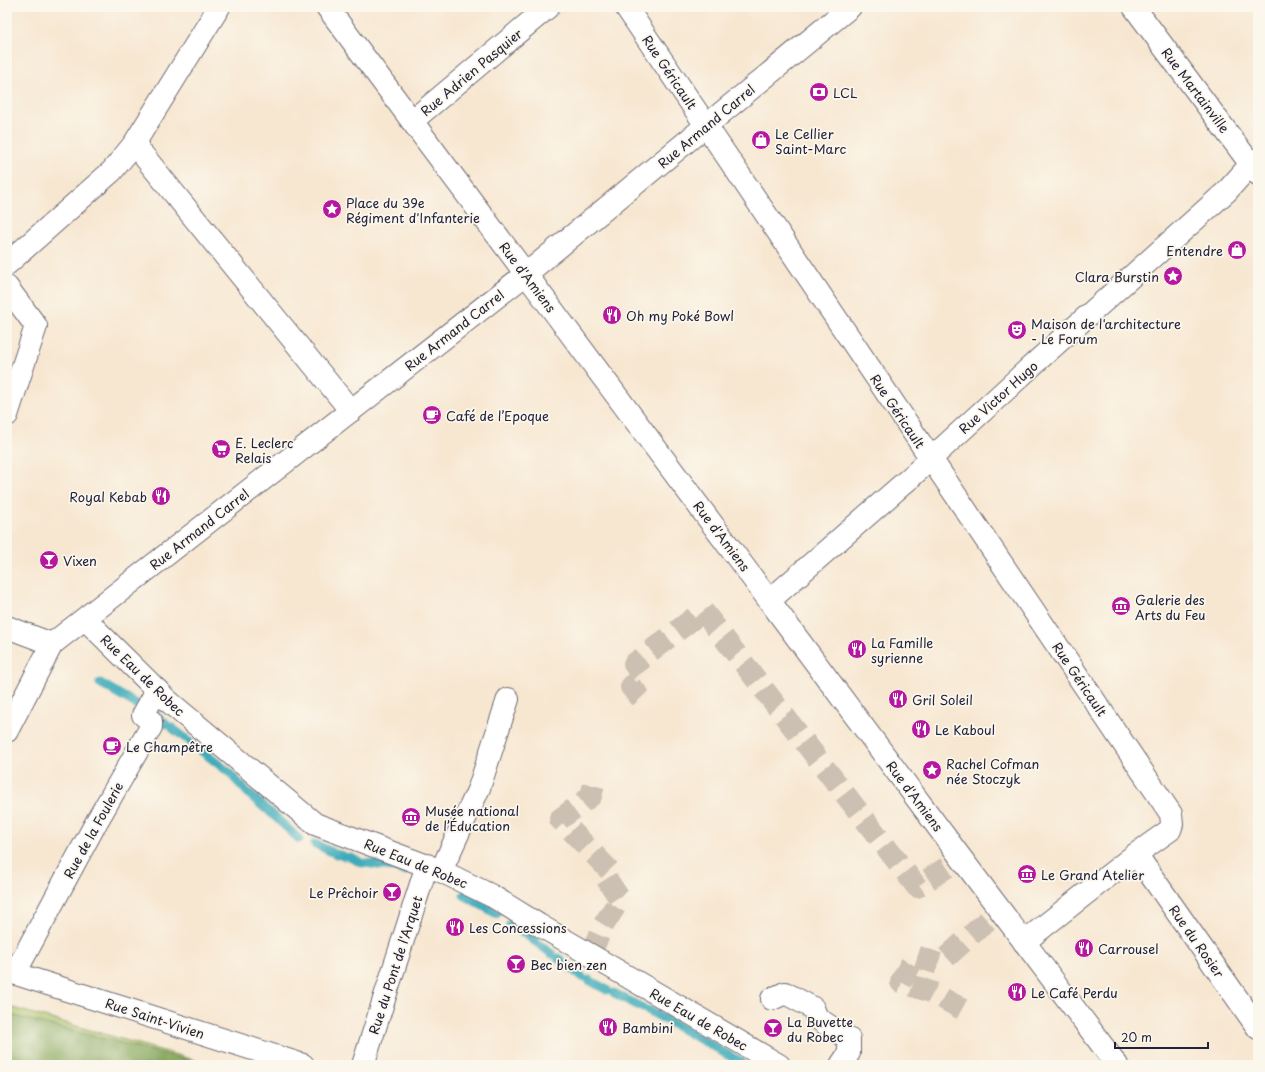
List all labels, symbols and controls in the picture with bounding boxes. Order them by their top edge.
street label: Rue Adrien Pasquier [416,24,526,120]
street label: Rue Géricault [638,31,702,113]
street label: Rue Martainville [1158,43,1234,137]
street label: Rue Armand Carrel [653,80,759,172]
bank icon: LCL [808,81,830,103]
place label: LCL [833,83,858,102]
place label: Le Cellier Saint-Marc [775,124,846,158]
shop icon: Le Cellier Saint-Marc [750,129,772,151]
place label: Place du 39e Régiment d'Infanterie [346,193,480,227]
place icon: Place du 39e Régiment d'Infanterie [321,198,343,220]
street label: Rue d'Amiens [495,238,561,316]
shop icon: Entendre [1226,239,1248,261]
place label: Entendre [1166,241,1223,260]
place icon: Clara Burstin [1162,265,1184,287]
place label: Clara Burstin [1075,267,1159,286]
street label: Rue Armand Carrel [400,285,508,375]
restaurant icon: Oh my Poké Bowl [601,304,623,326]
place label: Oh my Poké Bowl [626,306,734,325]
place label: Maison de l'architecture - Le Forum [1031,314,1181,348]
theatre icon: Maison de l'architecture - Le Forum [1006,319,1028,341]
street label: Rue Victor Hugo [954,356,1042,438]
street label: Rue Géricault [866,370,930,452]
cafe icon: Café de l’Epoque [421,404,443,426]
place label: Café de l’Epoque [446,406,549,425]
place label: E. Leclerc Relais [235,433,294,467]
supermarket icon: E. Leclerc Relais [210,438,232,460]
street label: Rue Armand Carrel [145,484,253,574]
restaurant icon: Royal Kebab [150,485,172,507]
place label: Royal Kebab [69,487,147,506]
street label: Rue d'Amiens [689,497,755,575]
bar icon: Vixen [38,549,60,571]
place label: Vixen [63,551,97,570]
place label: Galerie des Arts du Feu [1135,590,1206,624]
museum icon: Galerie des Arts du Feu [1110,595,1132,617]
street label: Rue Eau de Robec [97,630,189,720]
place label: La Famille syrienne [871,633,933,667]
restaurant icon: La Famille syrienne [846,638,868,660]
street label: Rue Géricault [1048,638,1112,720]
restaurant icon: Gril Soleil [887,688,909,710]
place label: Gril Soleil [912,690,973,709]
restaurant icon: Le Kaboul [910,718,932,740]
place label: Le Kaboul [935,720,995,739]
cafe icon: Le Champêtre [101,735,123,757]
place label: Le Champêtre [126,737,213,756]
place label: Rachel Cofman née Stoczyk [946,754,1039,788]
street label: Rue d'Amiens [882,757,948,835]
place icon: Rachel Cofman née Stoczyk [921,759,943,781]
street label: Rue de la Foulerie [59,778,128,882]
place label: Musée national de l’Éducation [425,801,519,835]
museum icon: Musée national de l’Éducation [400,806,422,828]
street label: Rue Eau de Robec [361,834,471,893]
museum icon: Le Grand Atelier [1016,863,1038,885]
place label: Le Grand Atelier [1041,865,1144,884]
bar icon: Le Prêchoir [381,881,403,903]
place label: Le Prêchoir [309,883,378,902]
street label: Rue du Pont de l'Arquet [364,893,426,1037]
street label: Rue du Rosier [1165,901,1230,982]
restaurant icon: Les Concessions [444,916,466,938]
place label: Les Concessions [469,918,567,937]
restaurant icon: Carrousel [1073,937,1095,959]
place label: Carrousel [1098,939,1159,958]
bar icon: Bec bien zen [505,953,527,975]
place label: Bec bien zen [530,955,607,974]
restaurant icon: Le Café Perdu [1006,981,1028,1003]
street label: Rue Eau de Robec [647,983,752,1055]
place label: Le Café Perdu [1031,983,1118,1002]
street label: Rue Saint-Vivien [103,993,207,1043]
place label: La Buvette du Robec [787,1012,853,1046]
restaurant icon: Bambini [597,1016,619,1038]
bar icon: La Buvette du Robec [762,1017,784,1039]
place label: Bambini [622,1018,673,1037]
scale bar [1115,1024,1208,1050]
text: 20 m [1121,1028,1152,1046]

